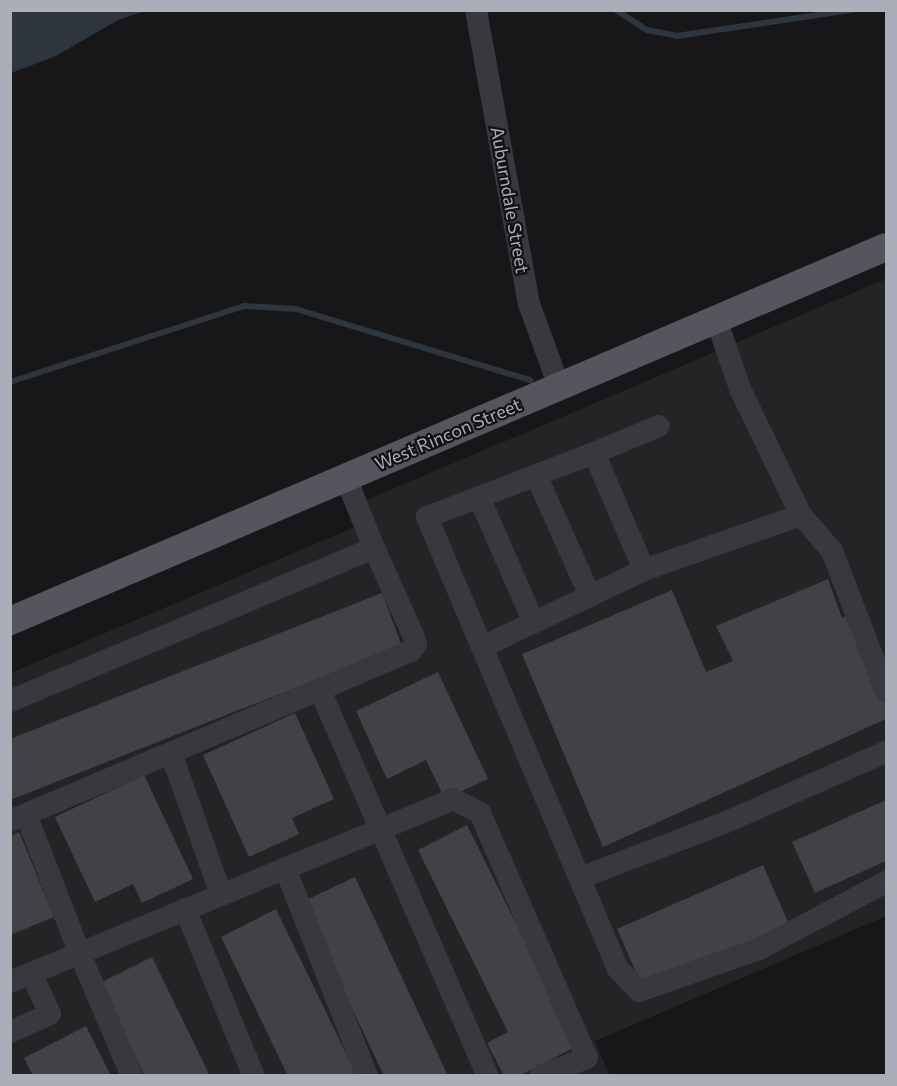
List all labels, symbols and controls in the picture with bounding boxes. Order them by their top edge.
street label: Auburndale Street [486,125,534,275]
street label: West Rincon Street [372,393,524,475]

